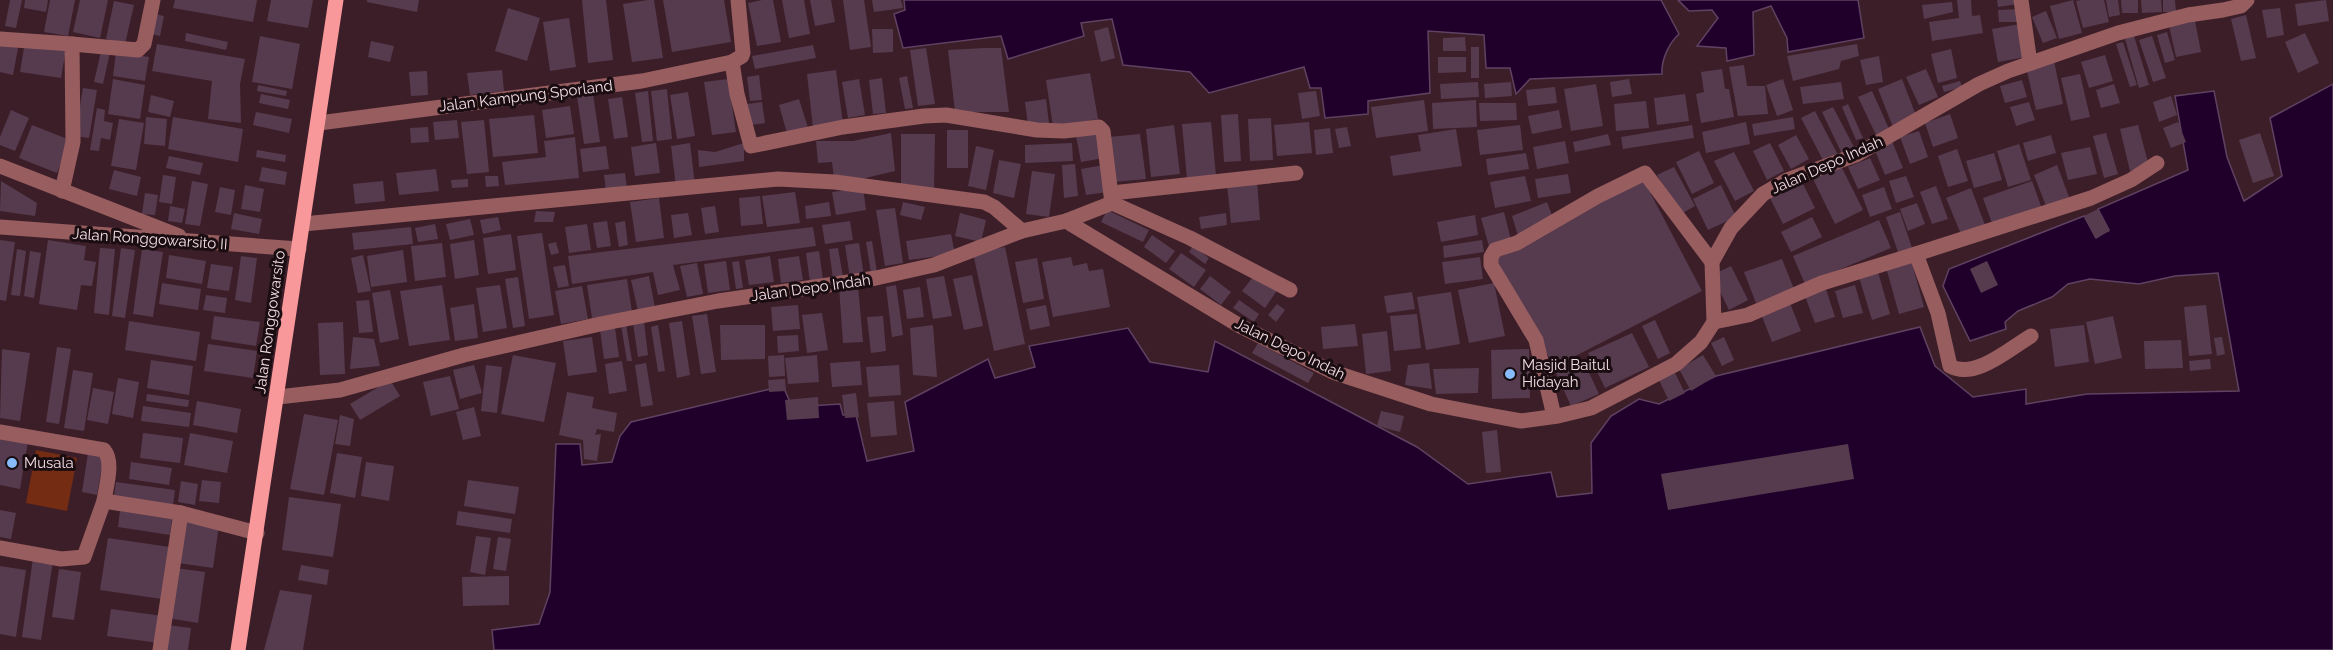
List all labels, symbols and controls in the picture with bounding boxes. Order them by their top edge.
street label: Jalan Kampung Sporland [438,76,614,116]
street label: Jalan Depo Indah [1768,132,1886,198]
street label: Jalan Ronggowarsito II [72,225,228,253]
street label: Jalan Ronggowarsito [251,249,289,395]
street label: Jalan Depo Indah [750,271,872,305]
street label: Jalan Depo Indah [1232,315,1348,383]
place label: Masjid Baitul Hidayah [1522,356,1611,391]
marker: Masjid Baitul Hidayah [1503,367,1517,381]
place label: Musala [24,454,74,472]
marker: Musala [5,456,19,470]

